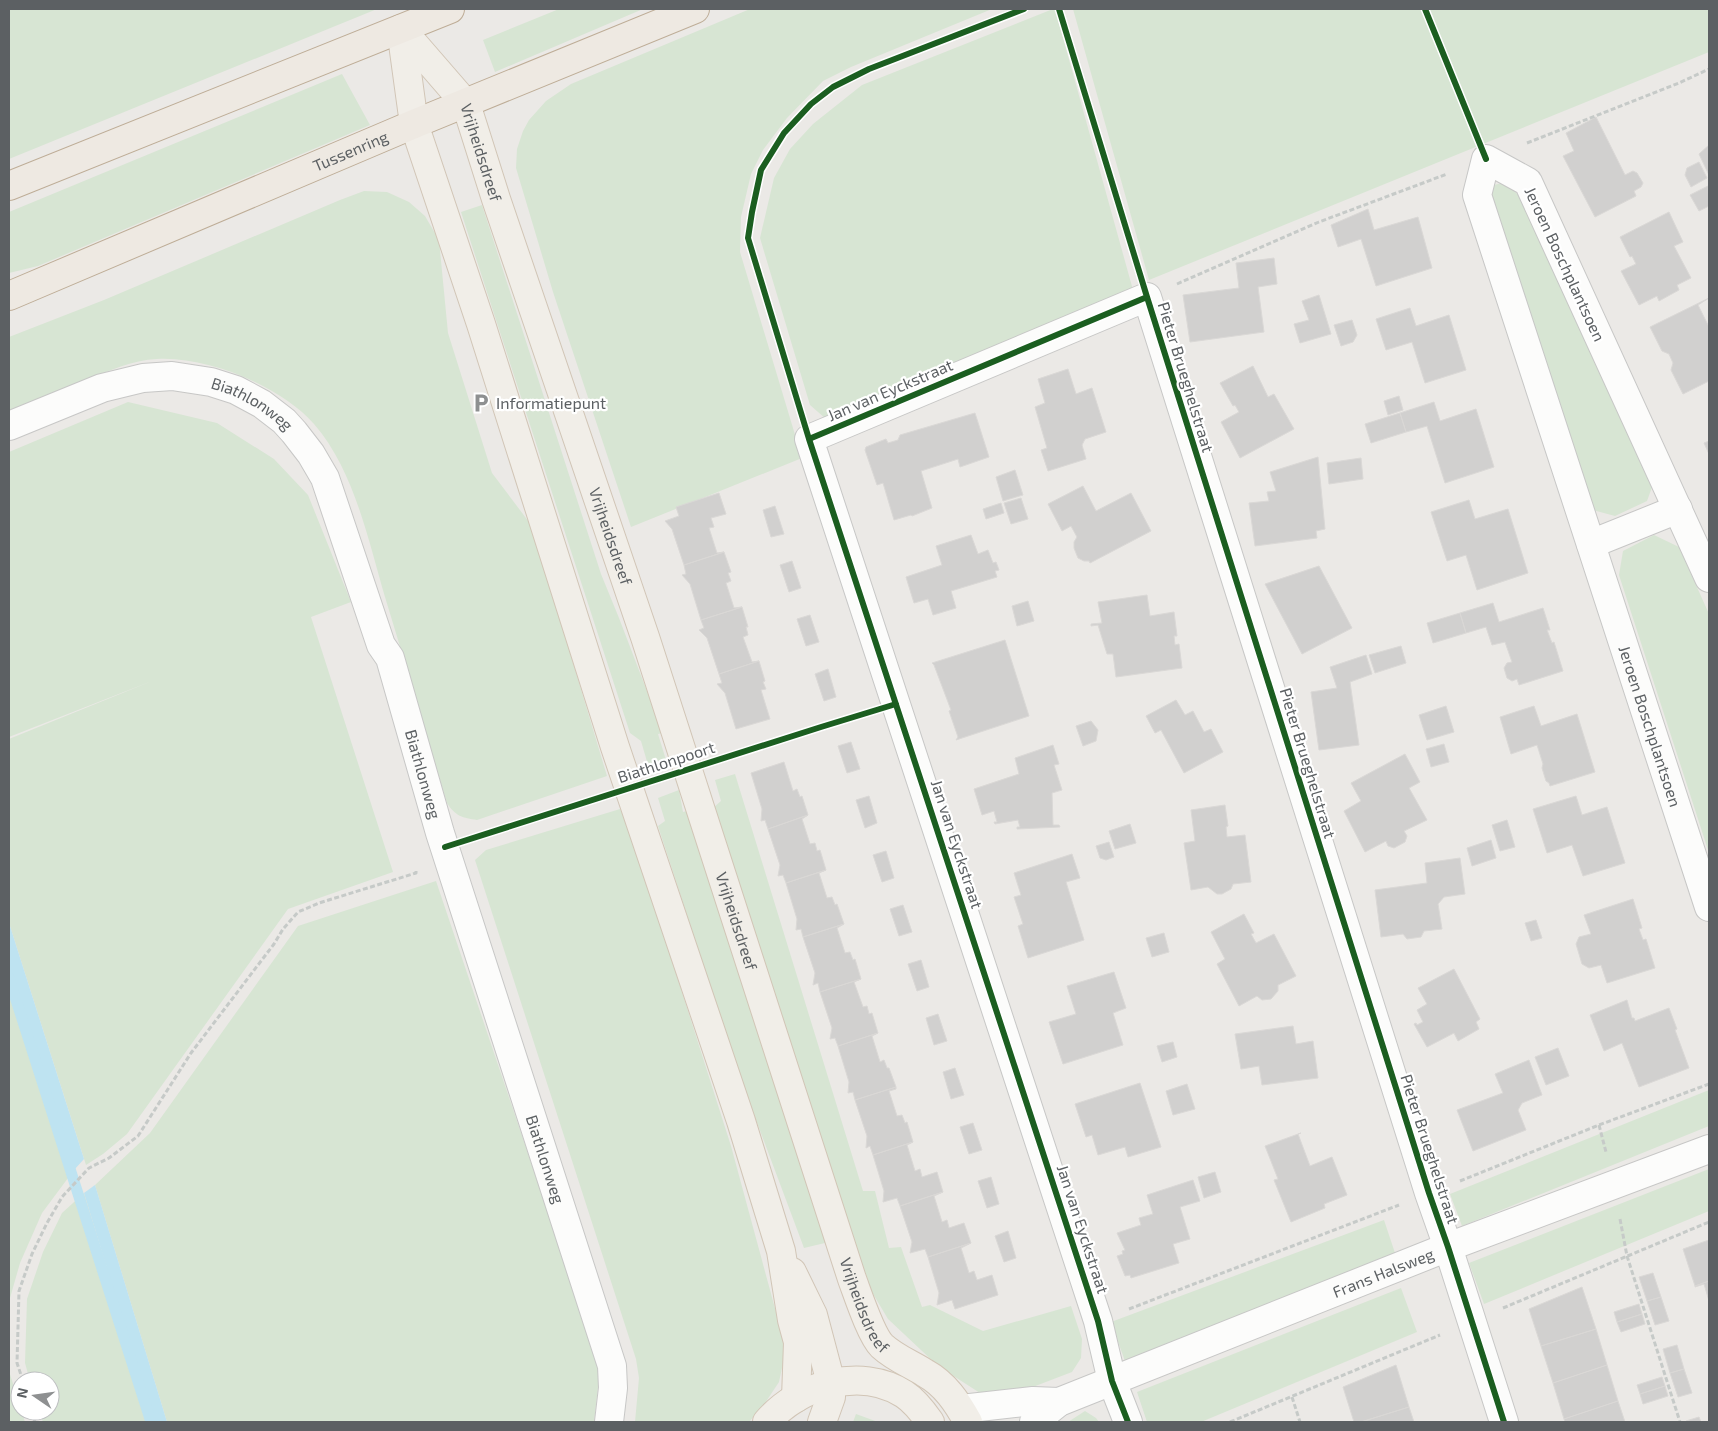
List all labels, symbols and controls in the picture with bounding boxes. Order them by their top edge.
street label: Vrijheidsdreef [457,101,506,204]
street label: Tussenring [310,126,391,175]
street label: Jeroen Boschplantsoen [1521,183,1610,344]
street label: Pieter Brueghelstraat [1155,299,1218,454]
street label: Jan van Eyckstraat [824,355,955,425]
street label: Biathlonweg [209,373,298,434]
parking icon: Informatiepunt [470,392,492,414]
place label: Informatiepunt [496,393,606,412]
street label: Vrijheidsdreef [586,485,637,588]
street label: Jeroen Boschplantsoen [1615,643,1686,809]
street label: Pieter Brueghelstraat [1277,685,1340,840]
street label: Biathlonweg [402,727,445,821]
street label: Biathlonpoort [615,737,717,786]
street label: Jan van Eyckstraat [928,777,987,911]
street label: Vrijheidsdreef [712,870,762,973]
street label: Pieter Brueghelstraat [1397,1072,1464,1226]
street label: Biathlonweg [523,1112,569,1206]
street label: Jan van Eyckstraat [1054,1162,1113,1296]
street label: Frans Halsweg [1329,1244,1437,1301]
street label: Vrijheidsdreef [837,1255,894,1357]
north arrow [10,1371,60,1421]
text: N [12,1386,31,1400]

